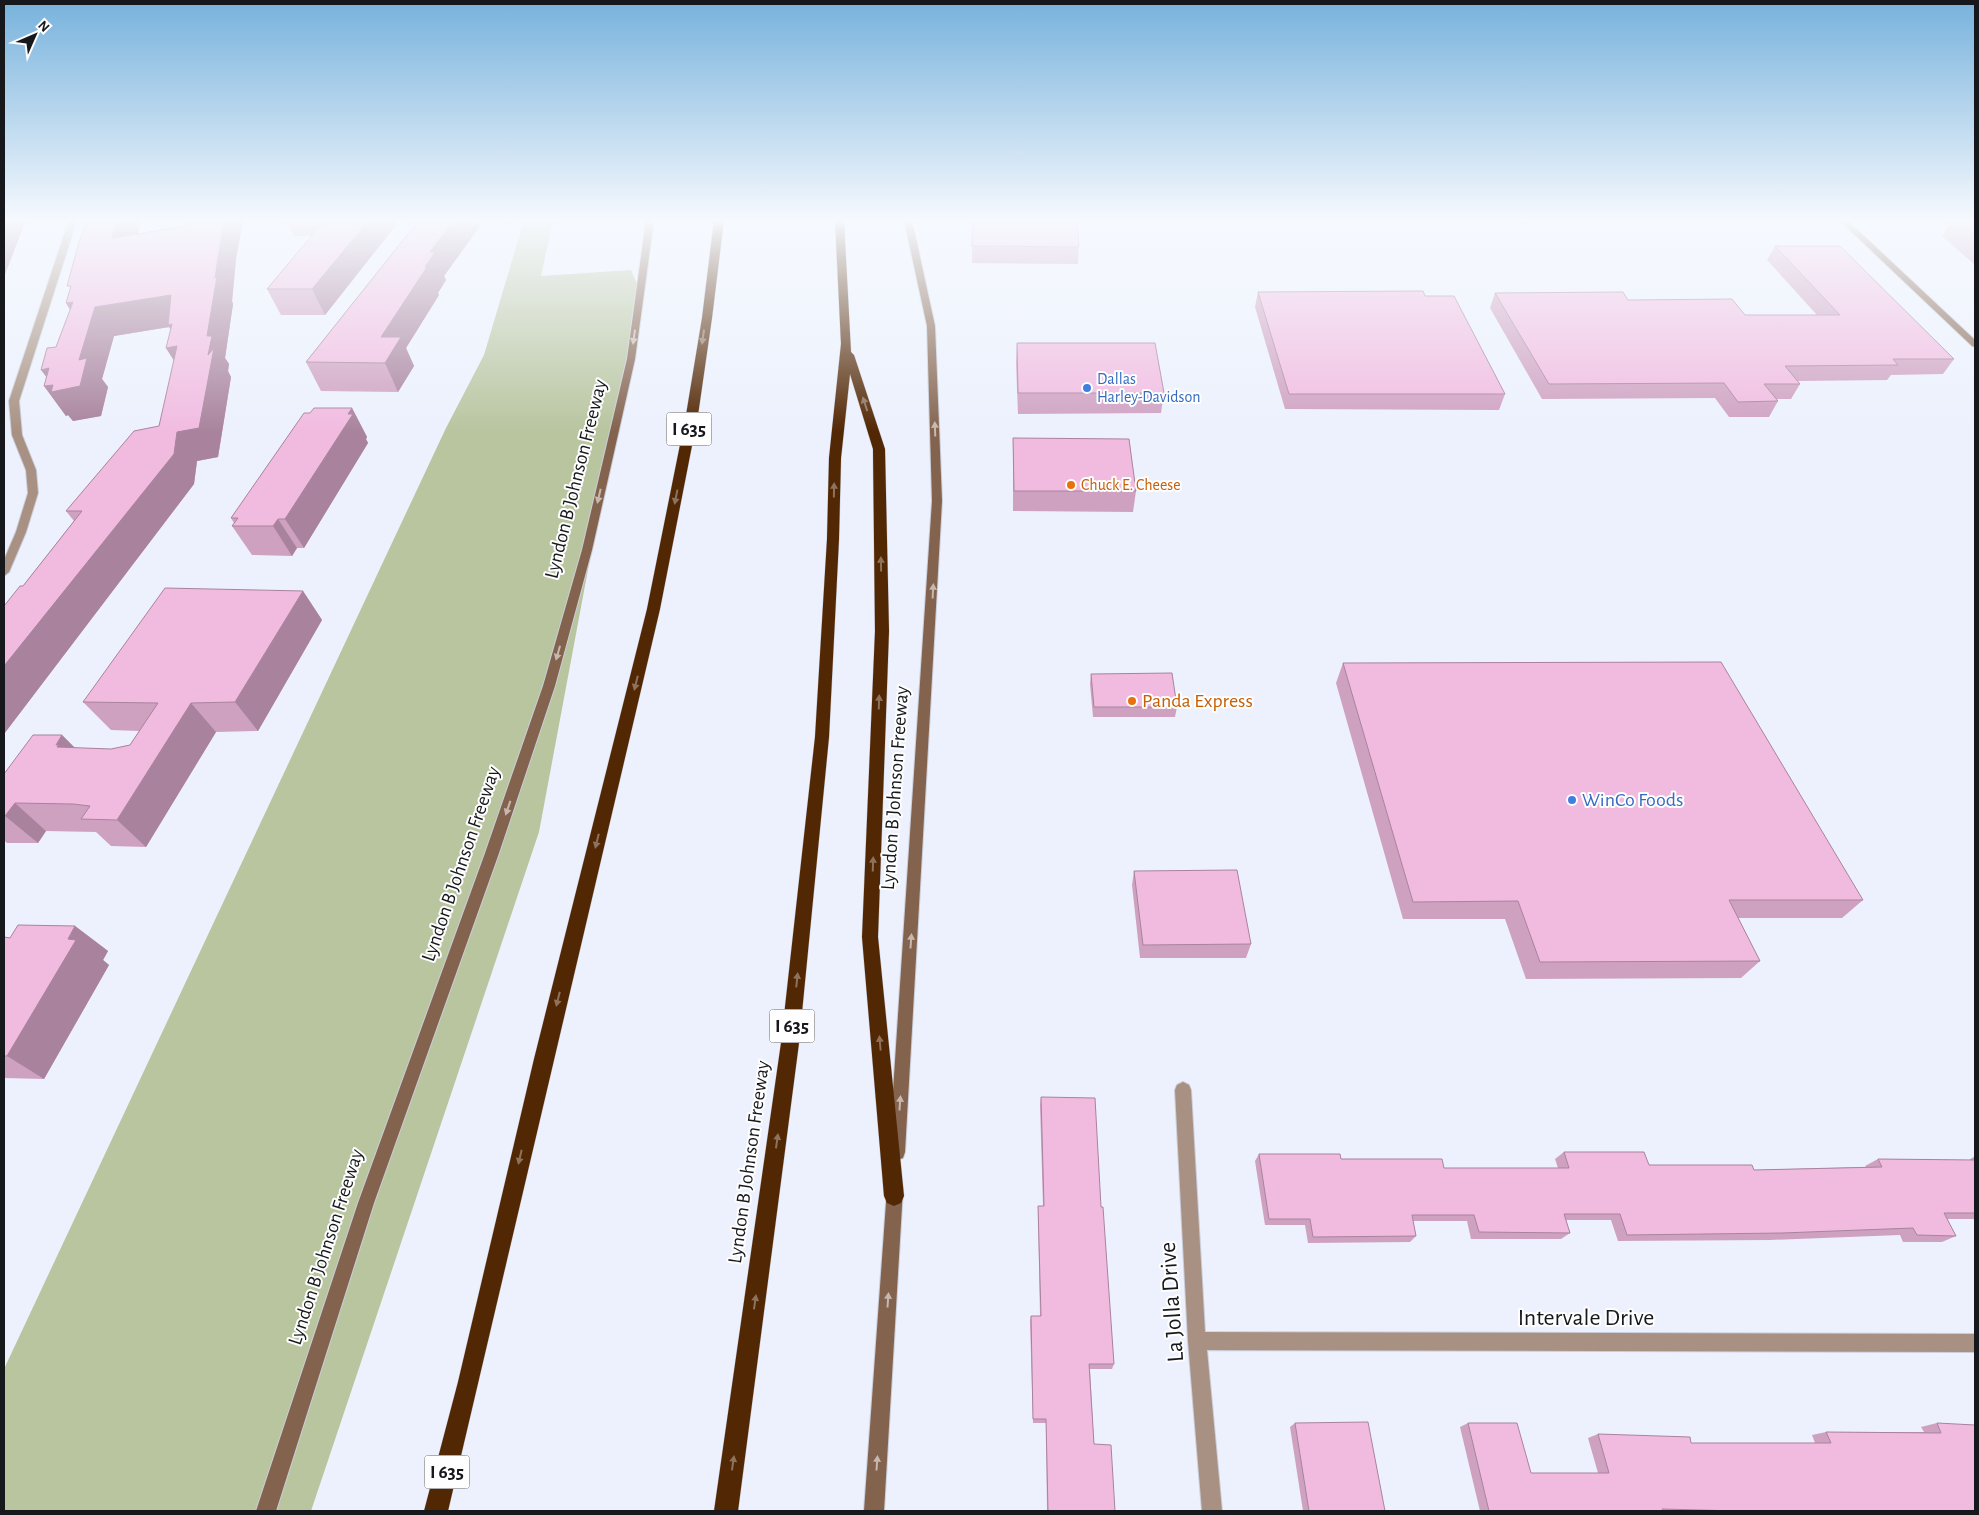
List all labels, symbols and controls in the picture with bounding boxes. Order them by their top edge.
north arrow [10,10,60,60]
text: N [35,18,52,35]
one-way arrow [630,330,638,346]
one-way arrow [699,330,707,346]
place label: Dallas Harley-Davidson [1097,371,1200,406]
street label: Lyndon B Johnson Freeway [542,377,611,581]
marker: Dallas Harley-Davidson [1081,382,1093,394]
one-way arrow [860,396,868,411]
road number: I 635 [666,412,712,446]
one-way arrow [931,420,939,436]
place label: Chuck E. Cheese [1081,477,1181,493]
marker: Chuck E. Cheese [1065,479,1077,491]
one-way arrow [830,482,838,498]
one-way arrow [595,489,603,504]
one-way arrow [671,490,679,506]
one-way arrow [877,556,885,572]
one-way arrow [929,583,937,599]
one-way arrow [554,646,562,661]
one-way arrow [632,676,640,691]
street label: Lyndon B Johnson Freeway [878,685,912,891]
place label: Panda Express [1142,691,1253,711]
one-way arrow [876,693,884,709]
marker: Panda Express [1126,695,1138,707]
street label: Lyndon B Johnson Freeway [418,764,504,964]
place label: WinCo Foods [1582,790,1684,810]
marker: WinCo Foods [1566,794,1578,806]
one-way arrow [503,800,511,815]
one-way arrow [593,834,601,849]
one-way arrow [869,856,877,872]
one-way arrow [907,933,915,949]
one-way arrow [793,971,801,987]
one-way arrow [554,991,562,1006]
road number: I 635 [770,1009,814,1042]
one-way arrow [876,1035,884,1051]
street label: Lyndon B Johnson Freeway [725,1059,773,1265]
one-way arrow [897,1095,905,1111]
one-way arrow [773,1133,781,1149]
street label: Lyndon B Johnson Freeway [285,1146,367,1347]
one-way arrow [516,1149,524,1164]
street label: La Jolla Drive [1156,1241,1188,1363]
one-way arrow [884,1292,892,1308]
one-way arrow [751,1294,759,1310]
street label: Intervale Drive [1518,1306,1654,1330]
one-way arrow [874,1454,882,1470]
road number: I 635 [424,1455,470,1488]
one-way arrow [729,1455,737,1471]

